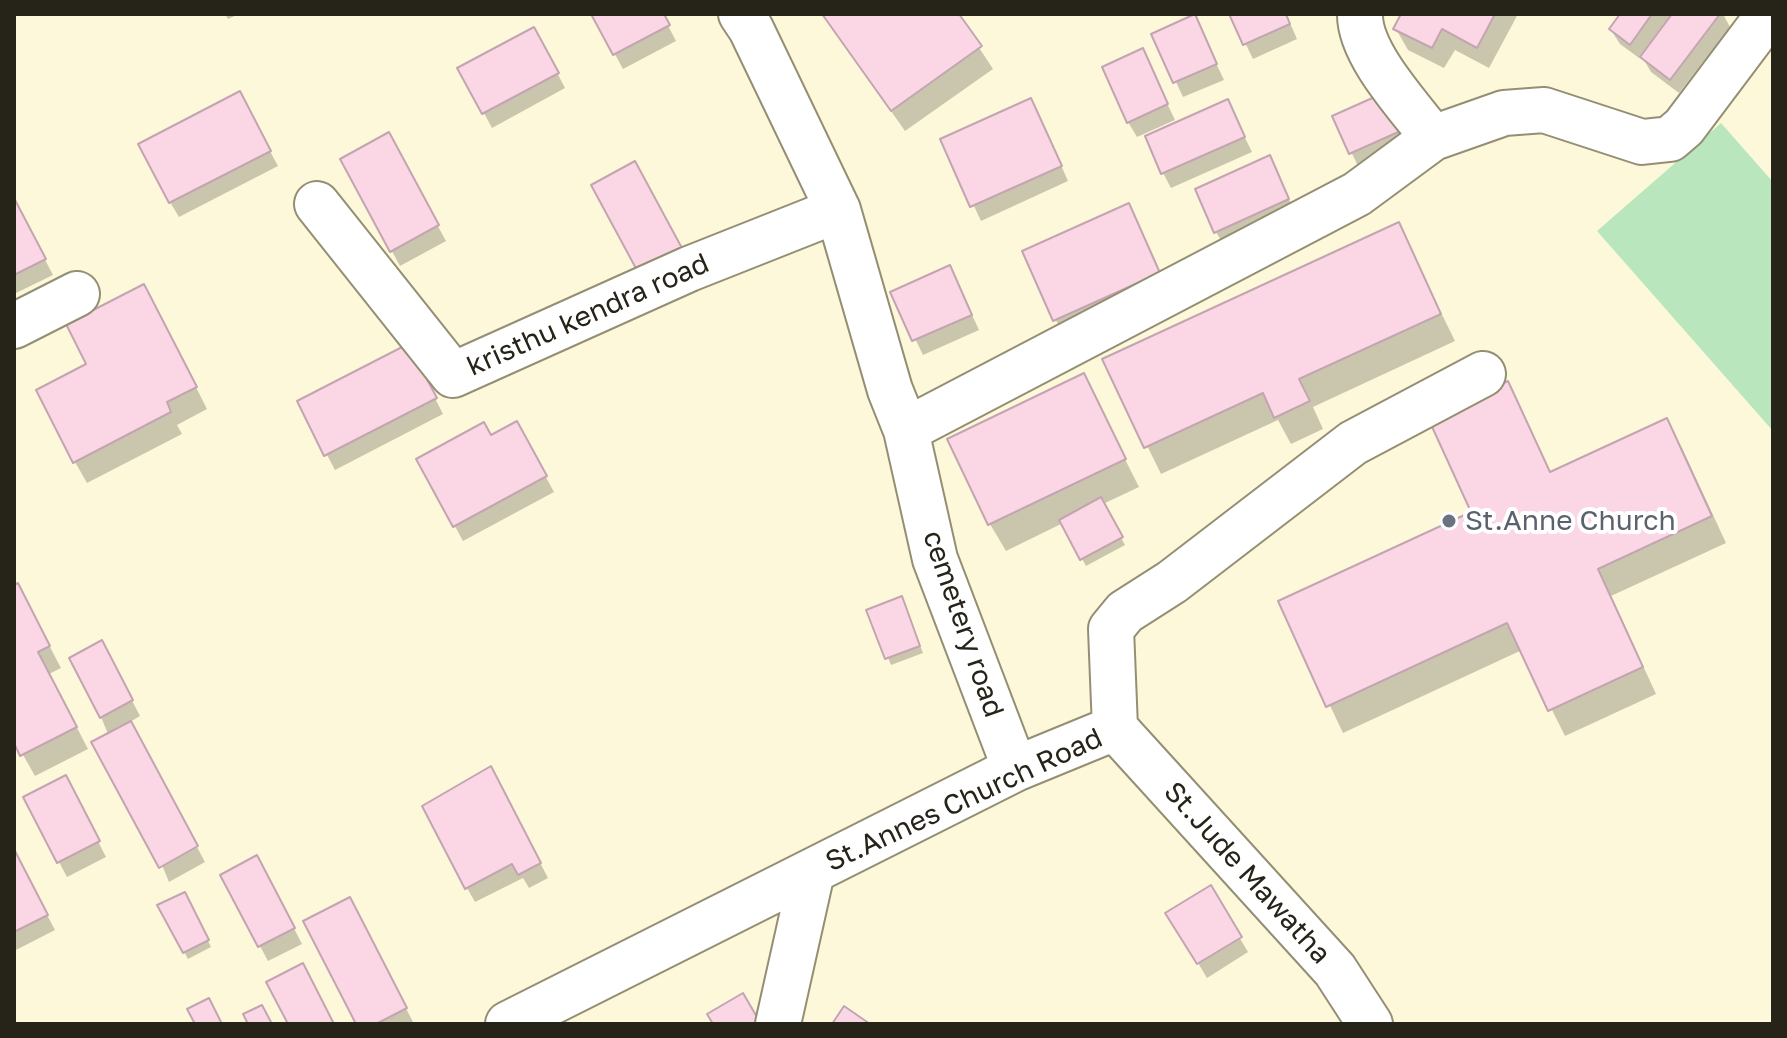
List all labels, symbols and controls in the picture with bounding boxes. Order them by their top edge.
street label: kristhu kendra road [462,247,714,383]
place label: St.Anne Church [1465,504,1676,538]
marker: St.Anne Church [1440,512,1458,530]
street label: cemetery road [915,526,1011,722]
street label: St.Annes Church Road [820,721,1108,879]
street label: St.Jude Mawatha [1157,775,1337,971]

